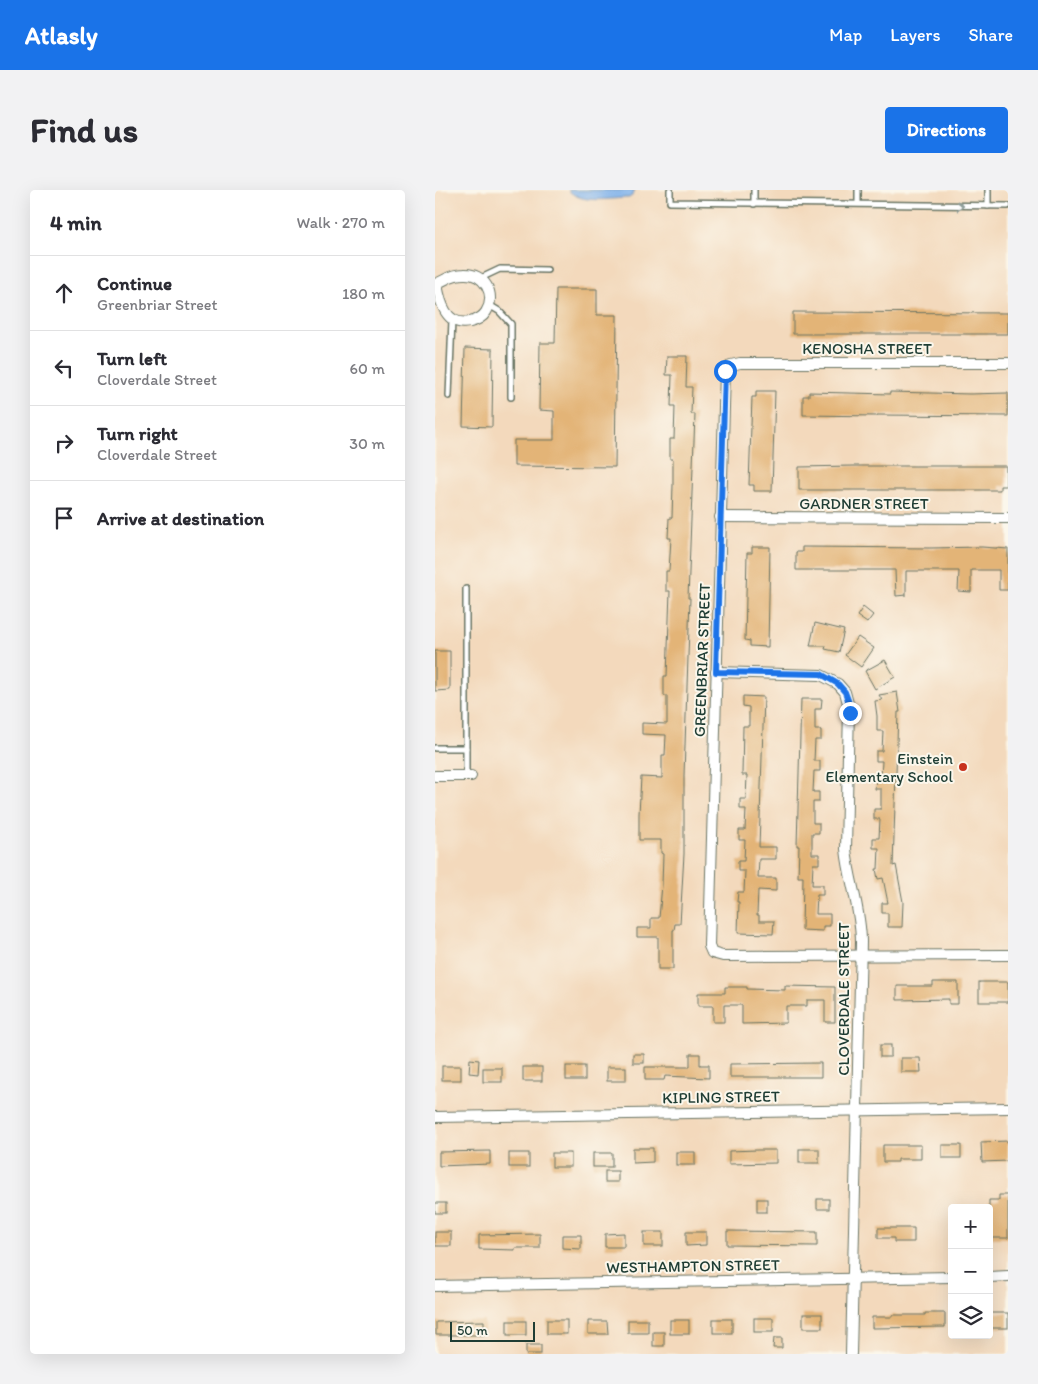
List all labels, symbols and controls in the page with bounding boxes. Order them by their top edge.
text: Atlasly [25,21,98,50]
text: Map [829,24,862,46]
text: Layers [890,24,940,46]
text: Share [968,24,1013,46]
button: Directions [885,107,1008,153]
text: Find us [30,109,138,151]
one-way arrow [956,200,964,211]
text: 4 min [50,210,102,235]
text: Walk · 270 m [297,213,385,232]
text: Continue [97,272,172,295]
icon: ahead [50,279,78,307]
text: 180 m [342,284,385,303]
text: Greenbriar Street [97,295,218,314]
street label: KENOSHA STREET [802,339,932,358]
text: Turn left [97,347,167,370]
icon: left [50,354,78,382]
text: 60 m [350,359,385,378]
route start [714,360,737,383]
text: Cloverdale Street [97,370,217,389]
text: Turn right [97,422,178,445]
icon: right [50,429,78,457]
text: 30 m [349,434,385,453]
text: Cloverdale Street [97,445,217,464]
street label: GARDNER STREET [799,494,929,513]
icon: arrive [50,504,78,532]
text: Arrive at destination [97,507,264,530]
street label: GREENBRIAR STREET [690,583,714,737]
route end [839,702,862,725]
place label: Einstein Elementary School [825,749,953,786]
marker: Einstein Elementary School [957,761,969,773]
street label: CLOVERDALE STREET [834,922,853,1076]
street label: KIPLING STREET [662,1086,780,1108]
map controls [948,1204,993,1339]
button: + [948,1204,993,1249]
button: − [948,1249,993,1294]
street label: WESTHAMPTON STREET [606,1255,780,1277]
button: layers [948,1294,993,1339]
scale bar [450,1319,535,1342]
text: 50 m [457,1322,488,1339]

